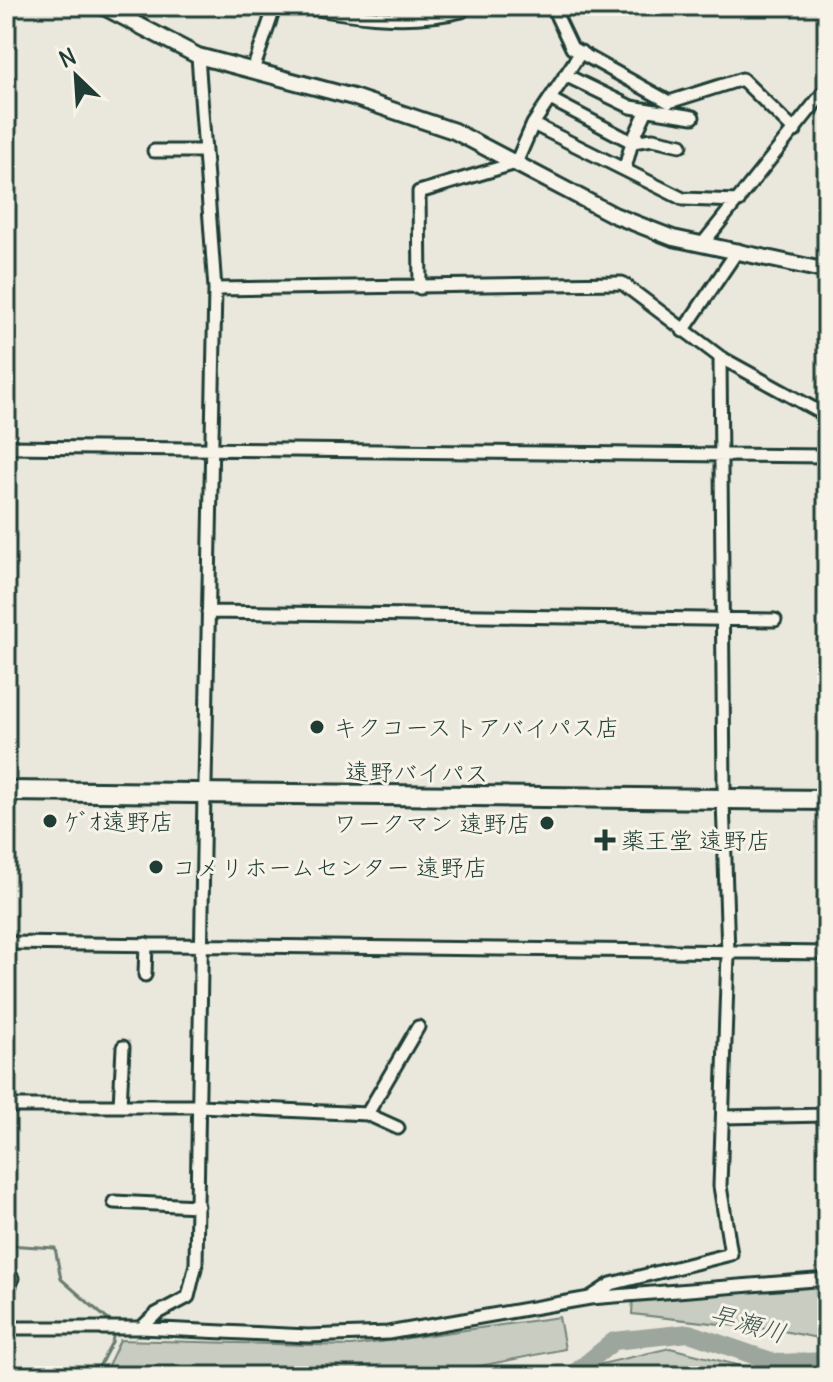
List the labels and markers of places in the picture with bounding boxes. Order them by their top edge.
place label: キクコーストアバイパス店 [333,712,620,742]
marker: キクコーストアバイパス店 [308,718,326,736]
place label: ｹﾞｵ遠野店 [66,806,174,836]
place label: ワークマン 遠野店 [333,808,531,838]
marker: ｹﾞｵ遠野店 [41,812,59,830]
marker: ワークマン 遠野店 [538,814,556,832]
place label: 薬王堂 遠野店 [621,825,771,855]
marker: 薬王堂 遠野店 [596,831,614,849]
place label: コメリホームセンター 遠野店 [172,852,488,882]
marker: コメリホームセンター 遠野店 [147,858,165,876]

